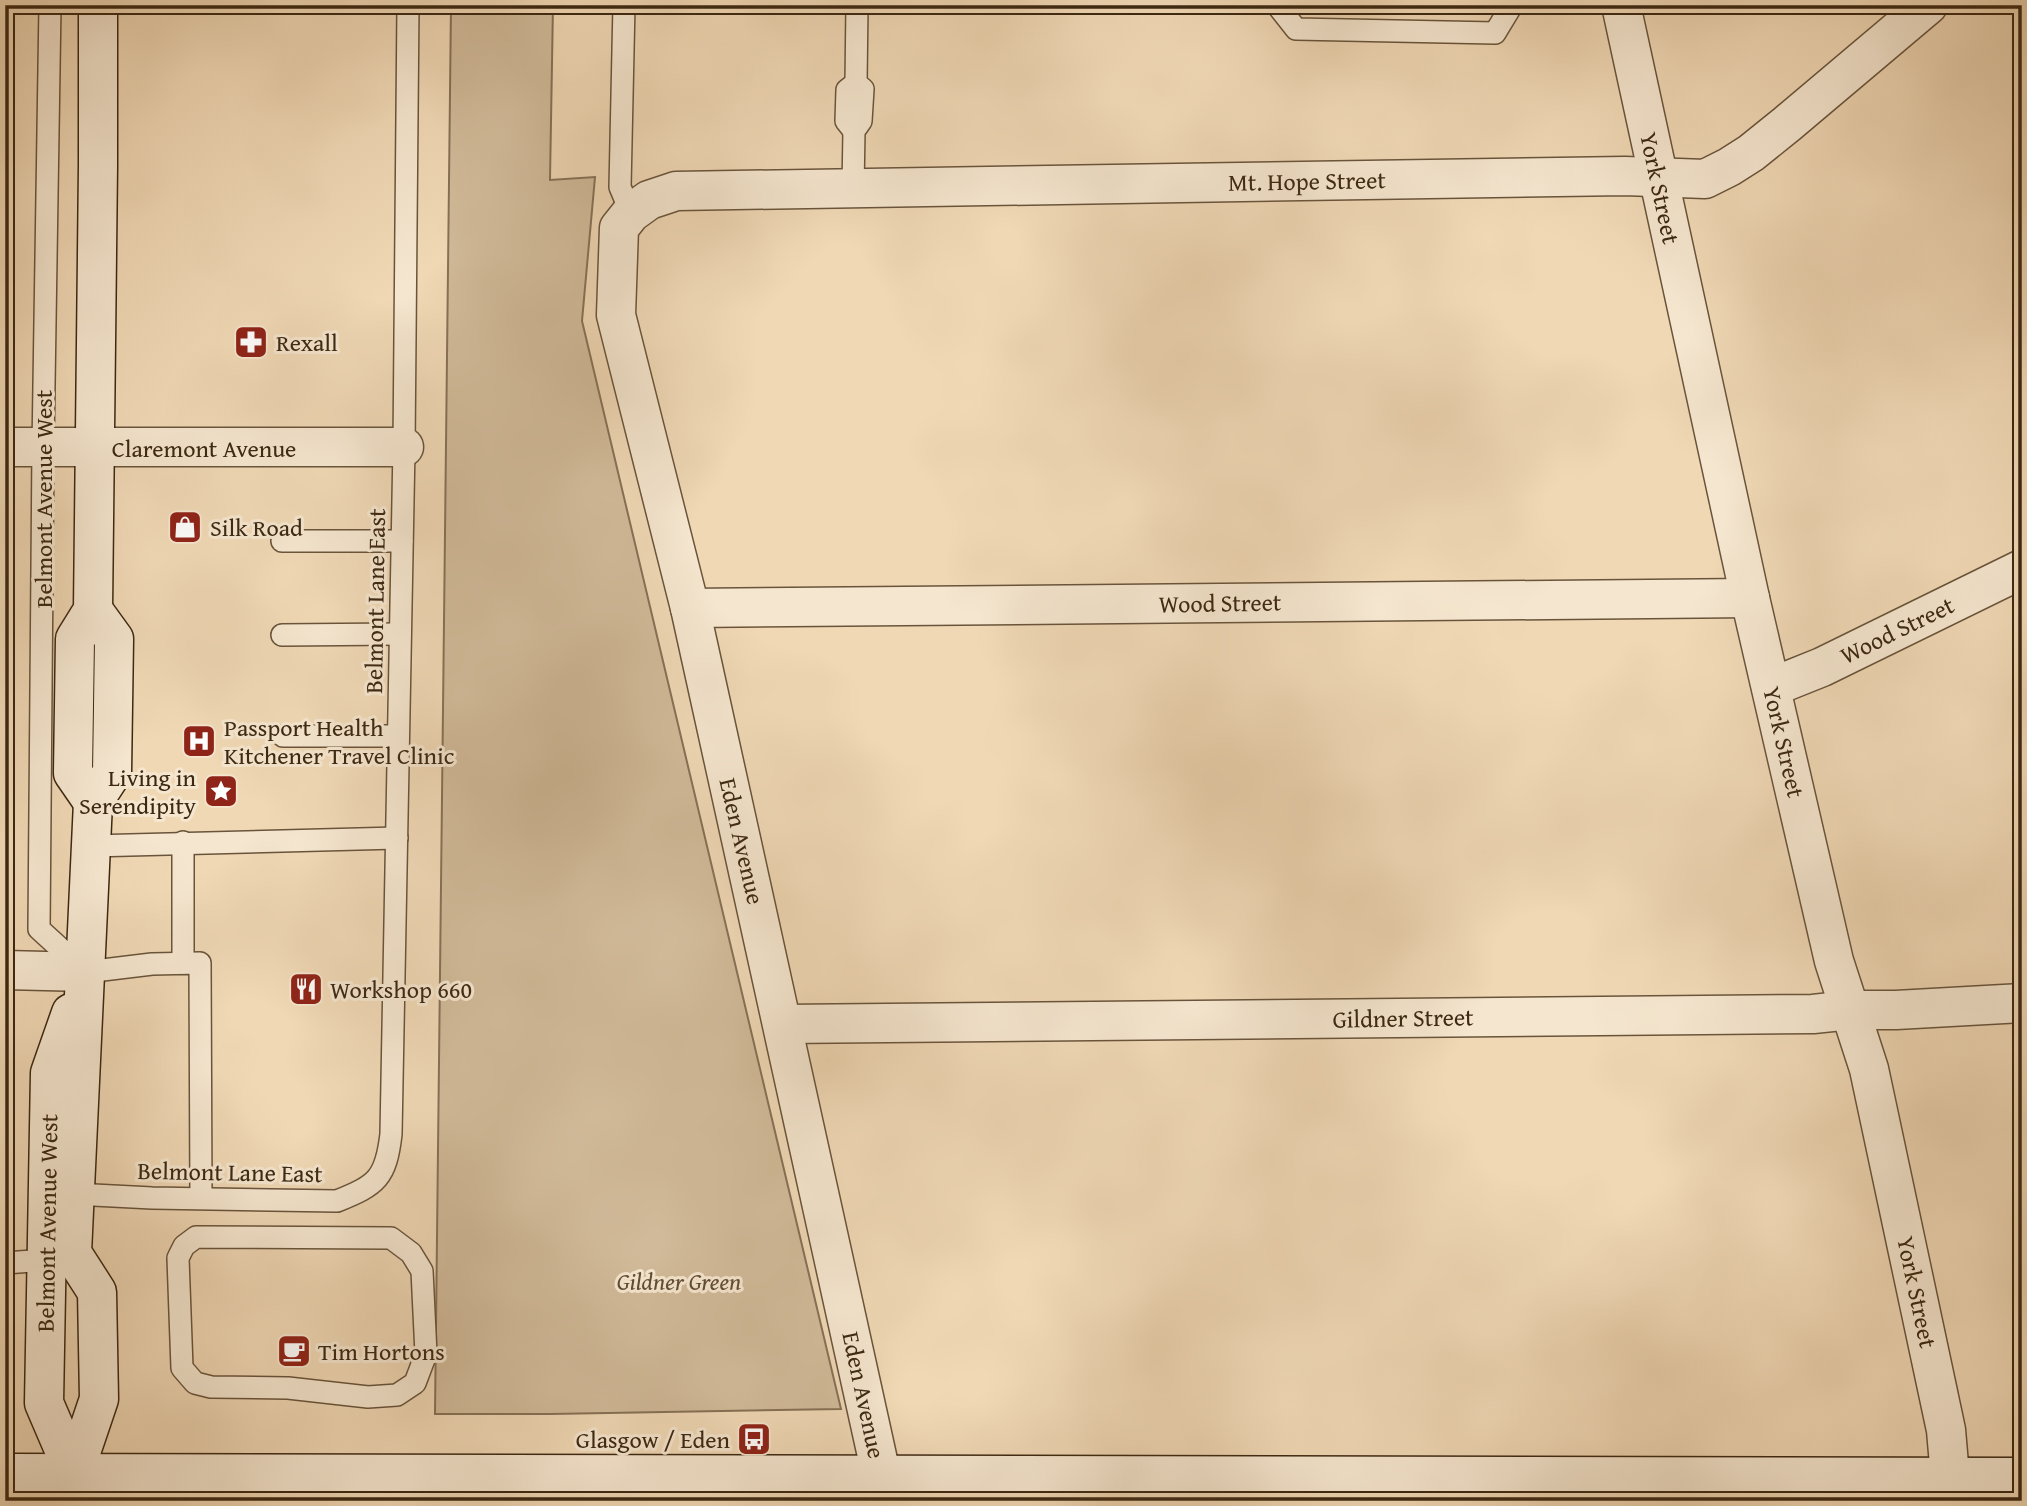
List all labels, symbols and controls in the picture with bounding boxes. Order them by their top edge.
street label: York Street [1631,129,1689,248]
street label: Mt. Hope Street [1228,162,1387,200]
pharmacy icon: Rexall [232,323,270,361]
place label: Rexall [276,325,338,360]
street label: Belmont Avenue West [26,389,61,608]
street label: Claremont Avenue [112,431,296,466]
shop icon: Silk Road [166,508,204,546]
street label: Belmont Lane East [356,508,394,694]
place label: Silk Road [210,510,303,545]
street label: Wood Street [1158,584,1282,622]
street label: Wood Street [1834,587,1960,673]
street label: York Street [1754,683,1814,802]
place label: Passport Health Kitchener Travel Clinic [224,710,455,773]
hospital icon: Passport Health Kitchener Travel Clinic [180,722,218,760]
place label: Living in Serendipity [79,760,197,823]
place icon: Living in Serendipity [202,772,240,810]
street label: Eden Avenue [710,774,774,908]
restaurant icon: Workshop 660 [287,970,325,1008]
place label: Workshop 660 [330,972,472,1007]
street label: Gildner Street [1332,999,1474,1037]
street label: Belmont Avenue West [28,1113,66,1333]
street label: Belmont Lane East [137,1153,323,1191]
street label: York Street [1888,1233,1946,1352]
park label: Gildner Green [617,1264,741,1299]
street label: Eden Avenue [834,1328,894,1462]
cafe icon: Tim Hortons [275,1332,313,1370]
place label: Tim Hortons [318,1334,445,1369]
bus stop icon: Glasgow / Eden [735,1420,773,1458]
place label: Glasgow / Eden [576,1422,731,1457]

